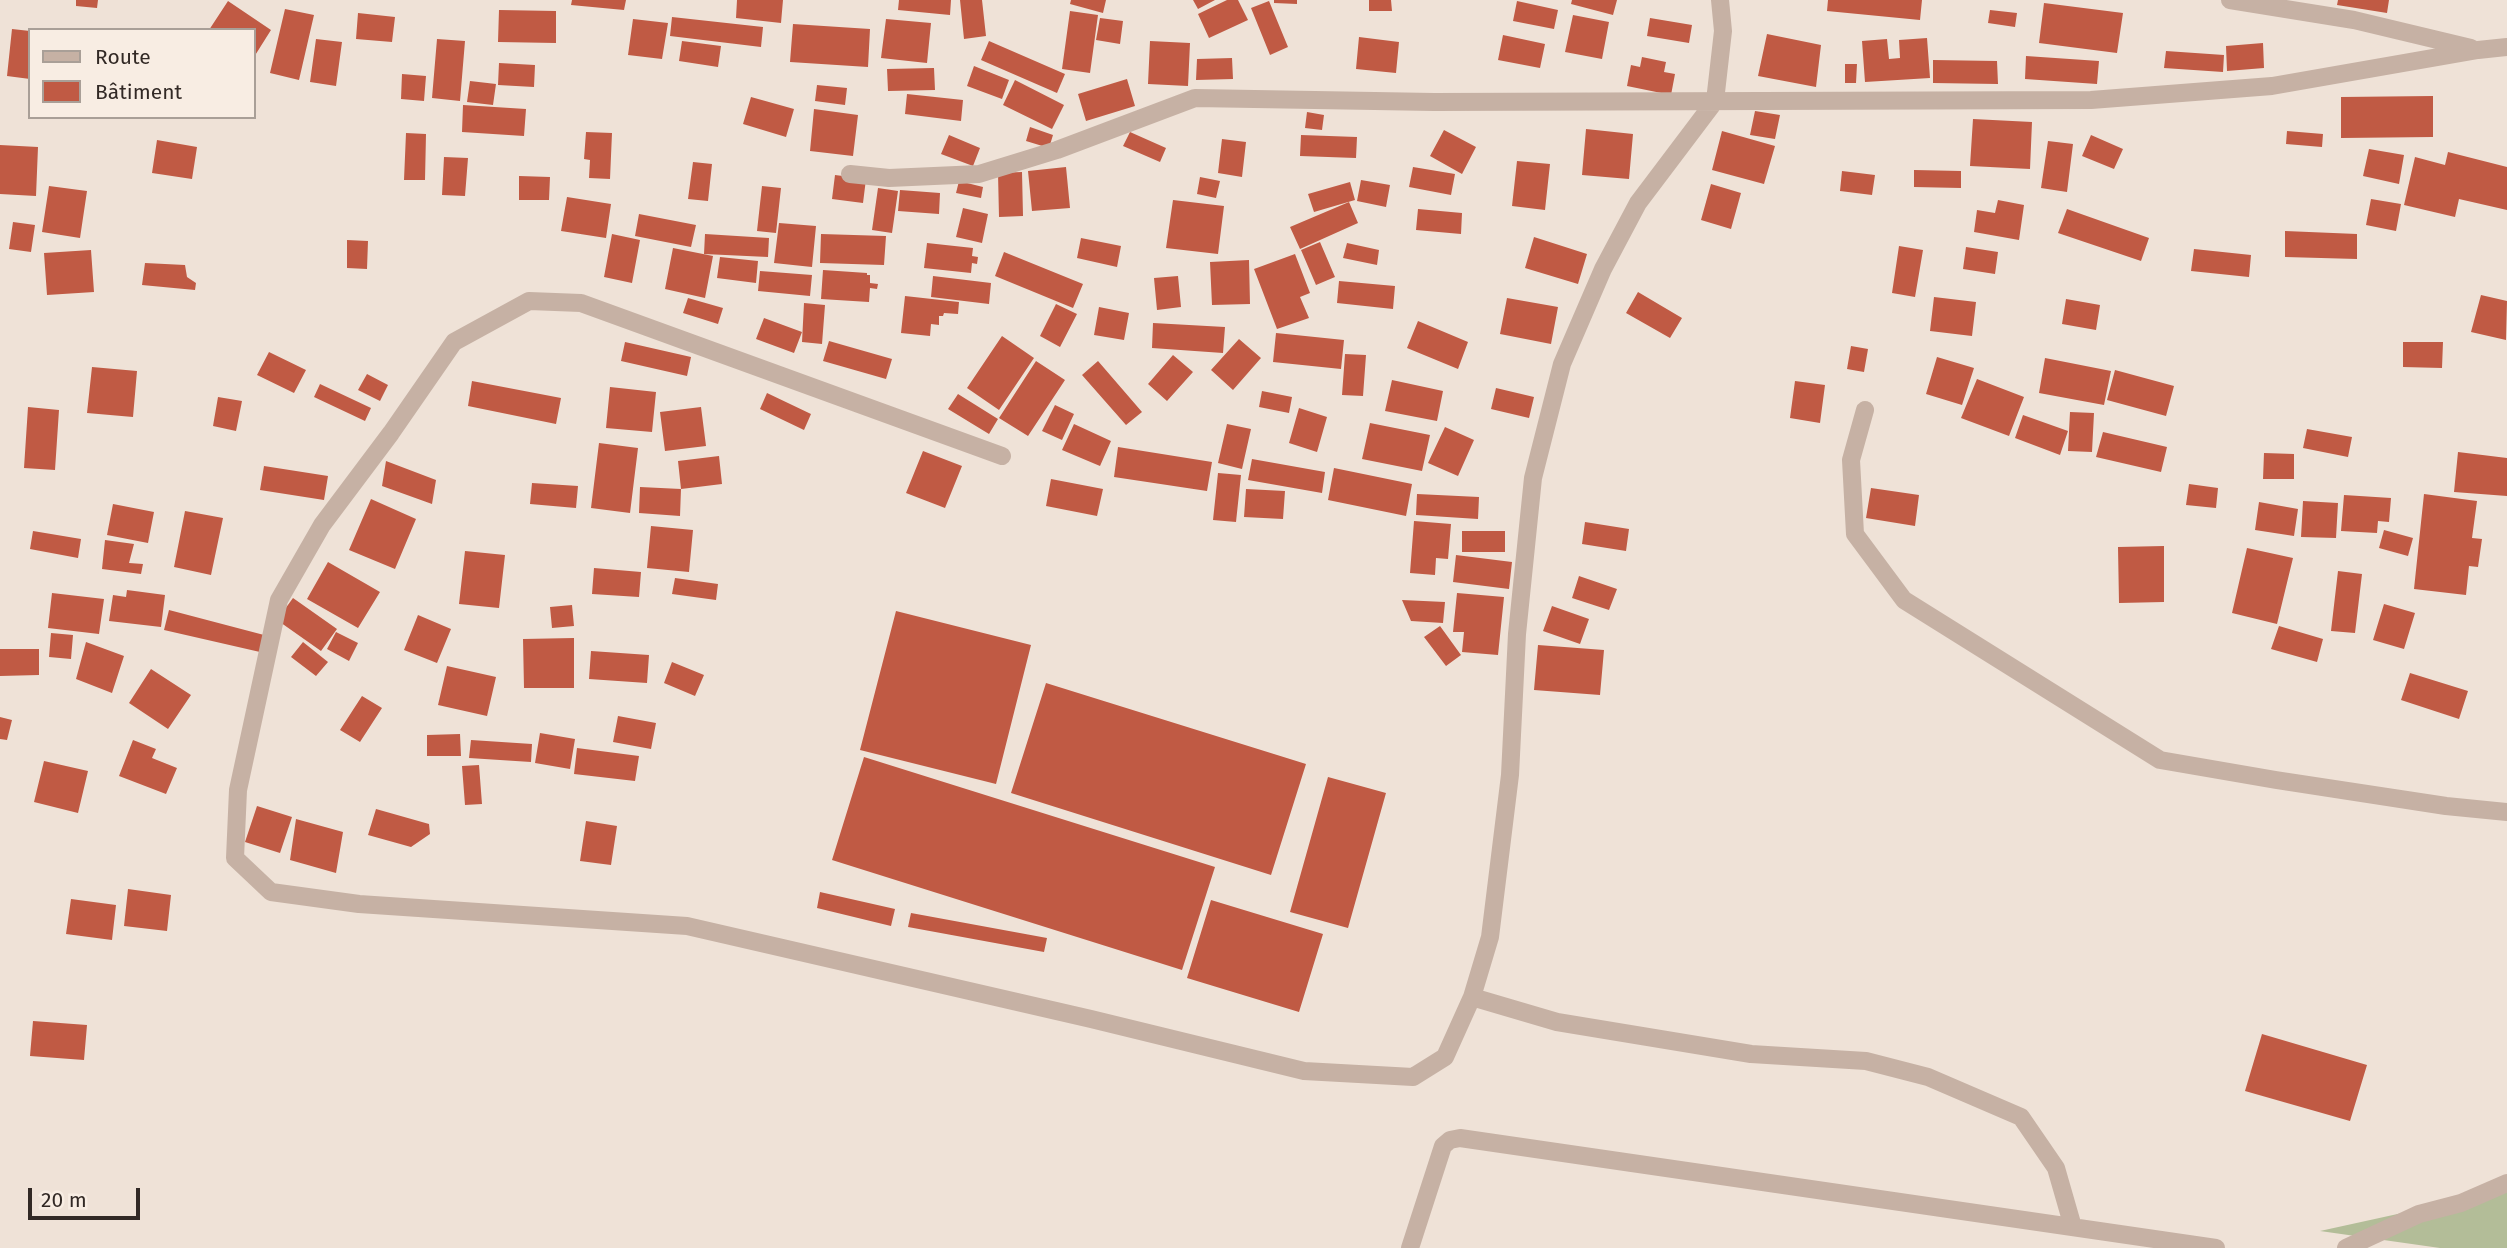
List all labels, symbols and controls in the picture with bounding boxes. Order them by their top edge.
legend [28,28,256,119]
text: Route [95,44,151,70]
text: Bâtiment [95,79,182,105]
scale bar [32,1174,144,1218]
text: 20 m [41,1187,87,1213]

